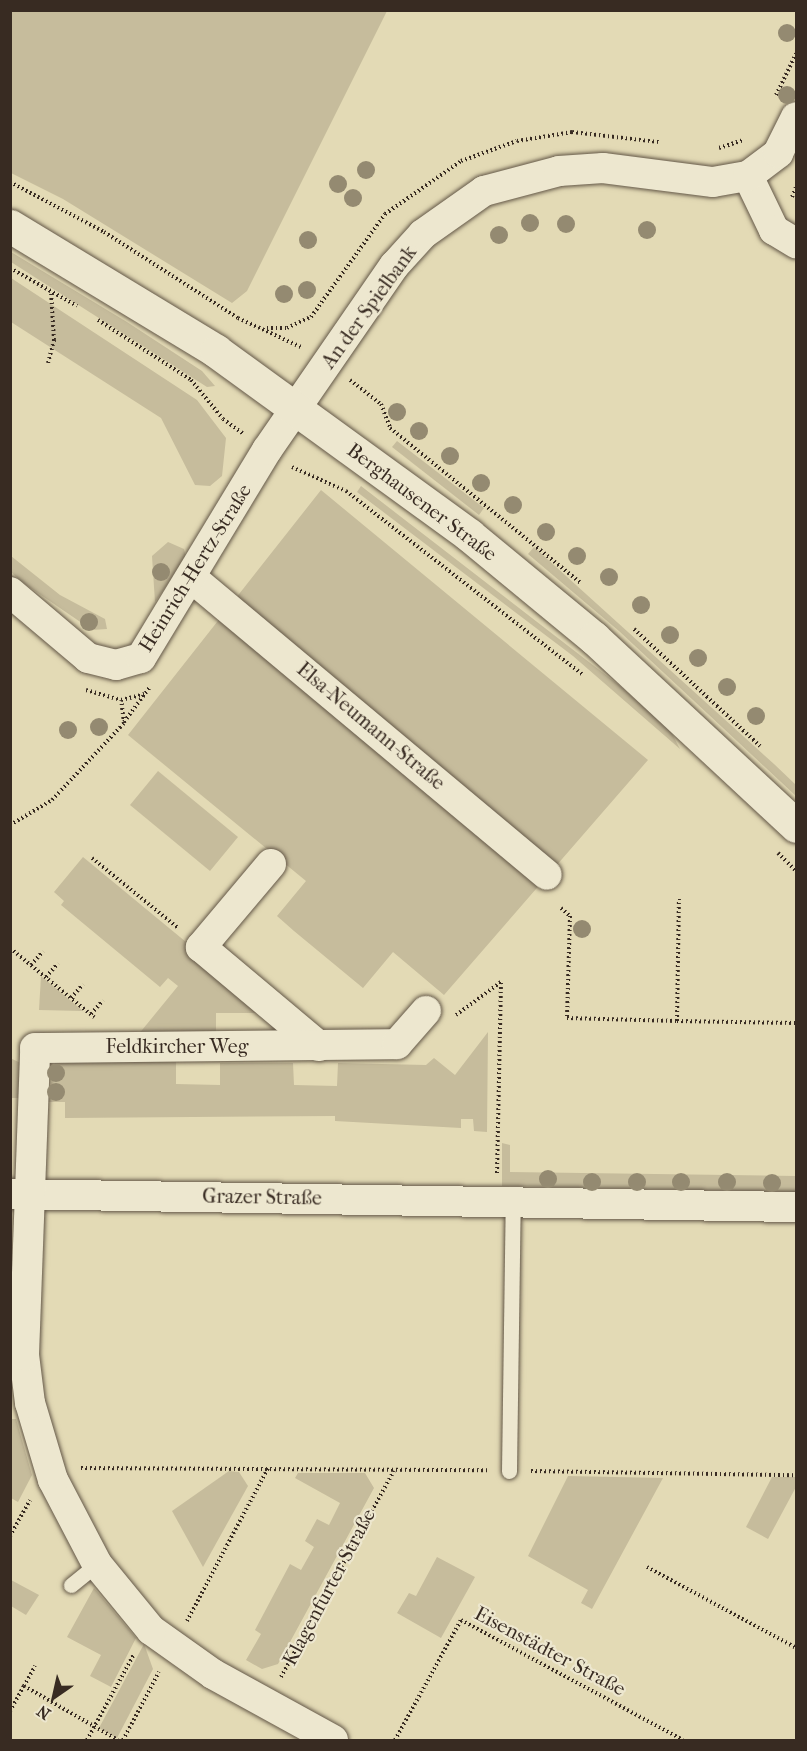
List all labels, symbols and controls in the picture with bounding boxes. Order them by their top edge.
street label: An der Spielbank [316,241,422,373]
street label: Berghausener Straße [342,438,502,566]
street label: Heinrich-Hertz-Straße [133,479,257,657]
street label: Elsa-Neumann-Straße [292,657,450,795]
street label: Feldkircher Weg [106,1034,248,1058]
street label: Grazer Straße [202,1184,322,1210]
street label: Klagenfurter Straße [278,1505,380,1669]
street label: Eisenstädter Straße [470,1601,630,1701]
north arrow [24,1667,84,1727]
text: N [33,1701,54,1724]

